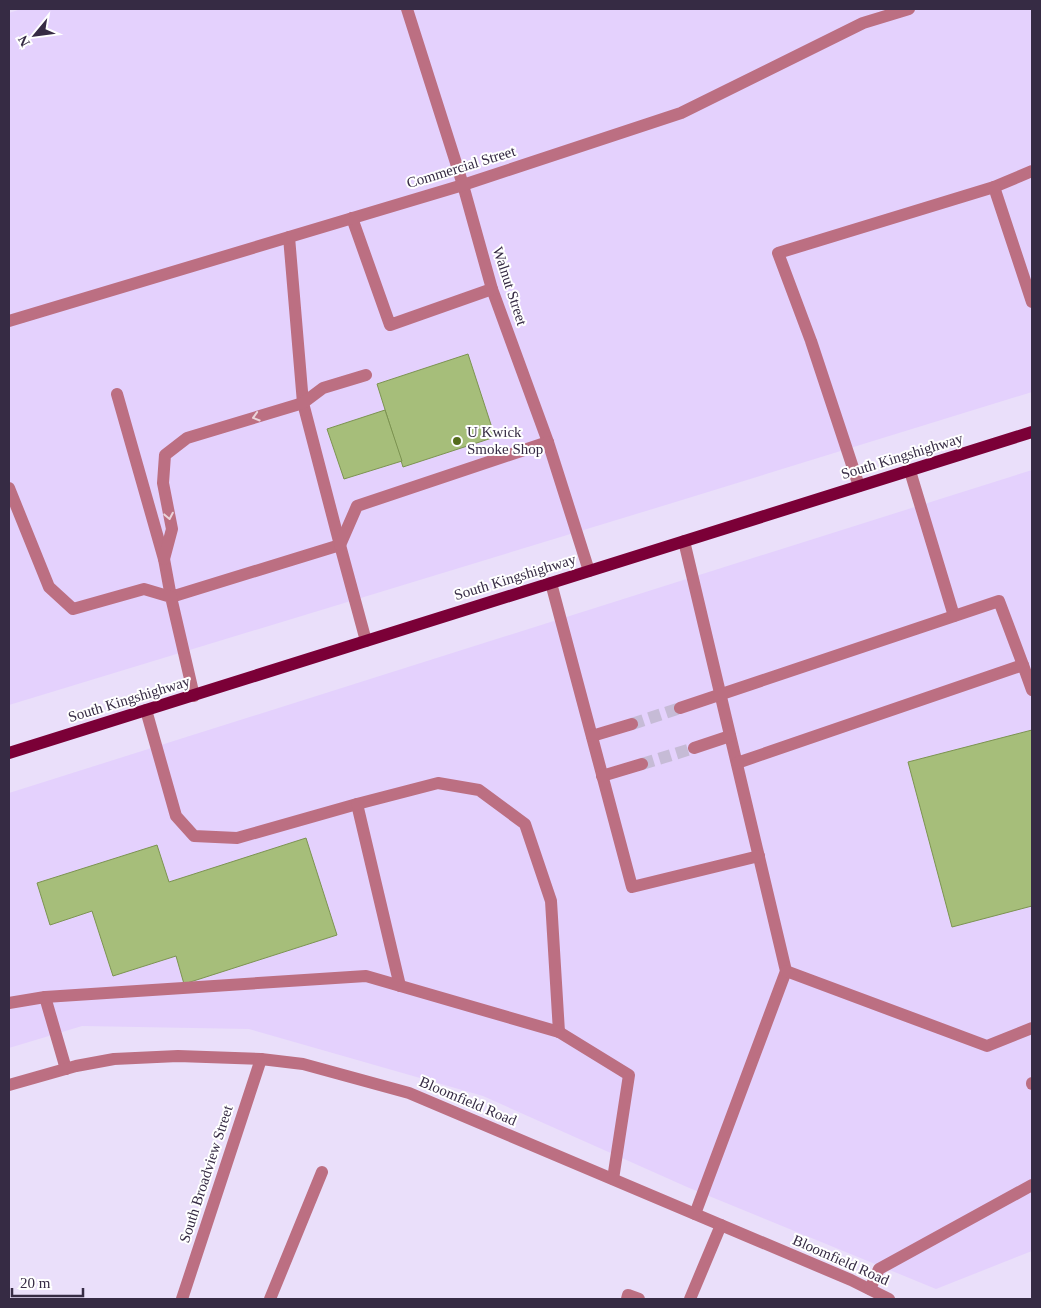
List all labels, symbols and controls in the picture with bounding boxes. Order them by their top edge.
north arrow [10,10,60,60]
text: N [15,33,33,49]
street label: Commercial Street [405,143,518,191]
street label: Walnut Street [490,245,530,328]
one-way arrow [253,412,261,422]
place label: U Kwick Smoke Shop [467,424,543,457]
street label: South Kingshighway [839,430,965,482]
marker: U Kwick Smoke Shop [451,435,463,447]
one-way arrow [164,512,174,521]
street label: South Kingshighway [452,551,578,603]
street label: South Kingshighway [66,673,192,725]
street label: Bloomfield Road [417,1073,519,1129]
street label: South Broadview Street [176,1103,236,1245]
street label: Bloomfield Road [790,1232,892,1289]
scale bar [12,1266,84,1298]
text: 20 m [20,1275,51,1291]

